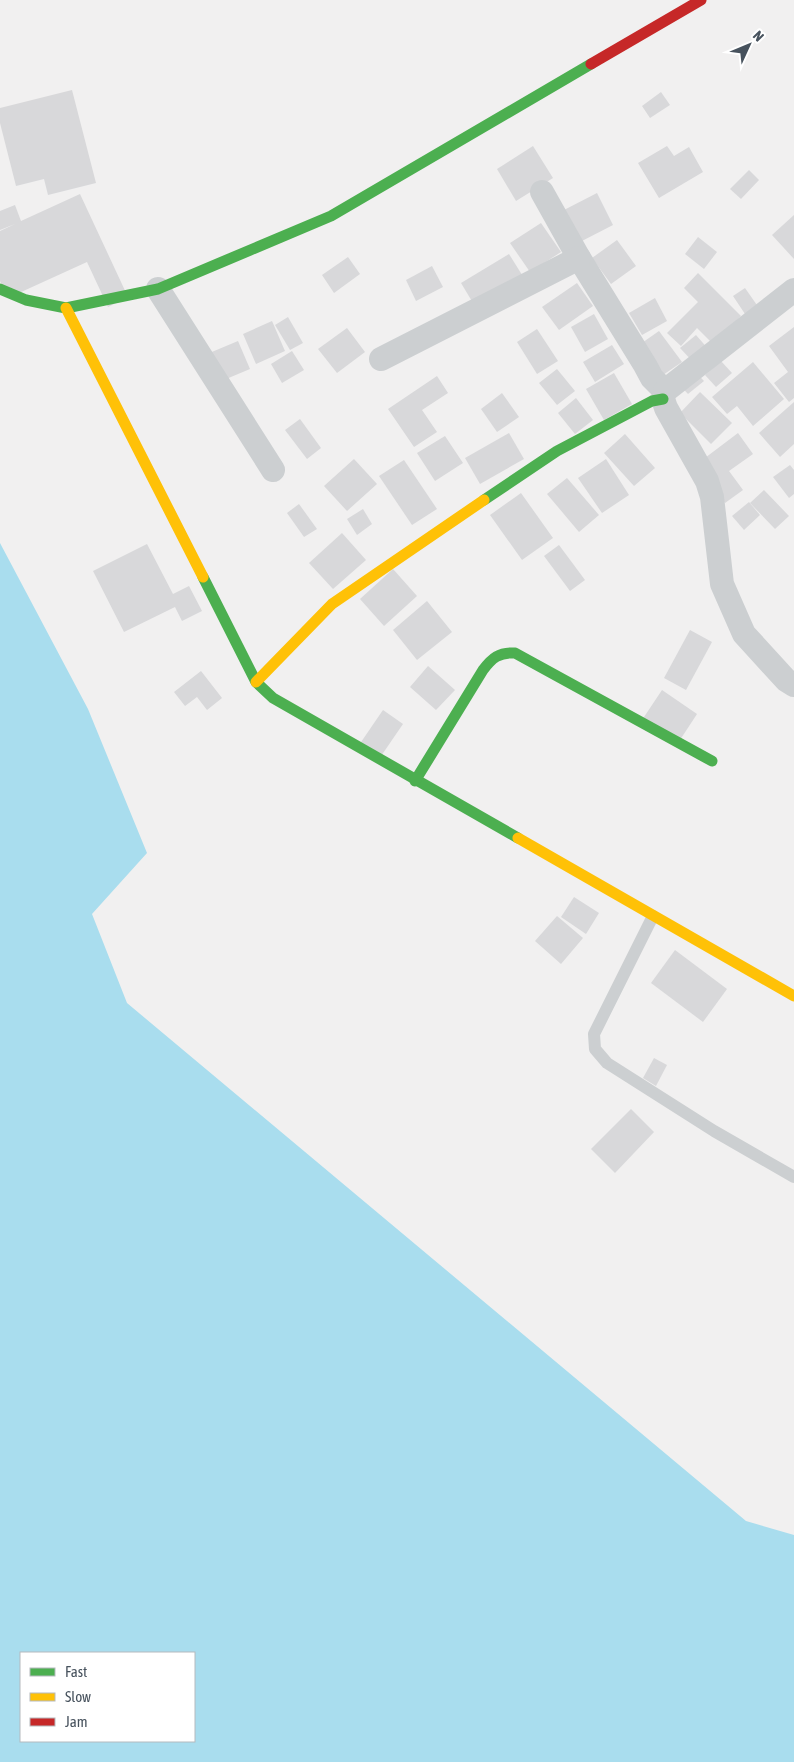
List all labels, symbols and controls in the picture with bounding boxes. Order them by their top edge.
north arrow [724,20,774,70]
text: N [750,27,767,44]
legend [20,1652,195,1742]
text: Fast [65,1663,87,1680]
text: Slow [65,1688,91,1705]
text: Jam [65,1713,88,1730]

